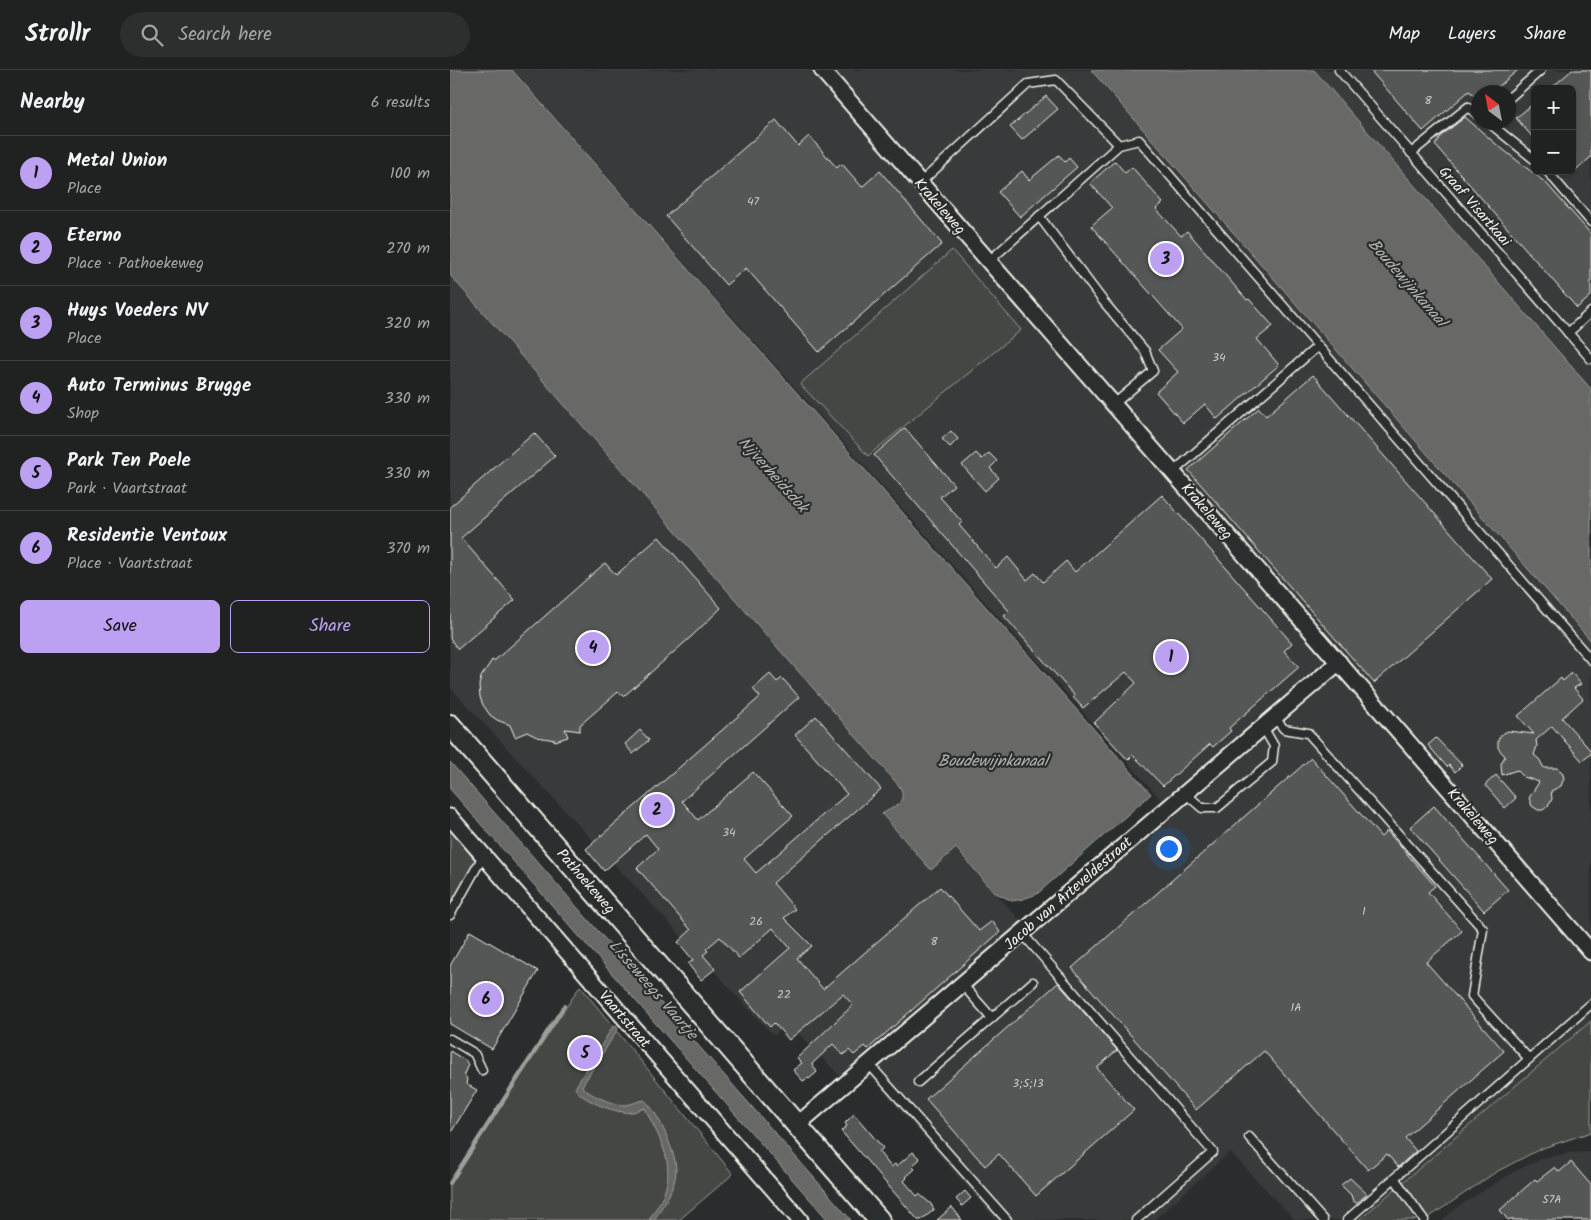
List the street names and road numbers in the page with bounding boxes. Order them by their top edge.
street label: Graaf Visartkaai [1432,161,1517,253]
street label: Krakeleweg [908,173,971,241]
street label: Krakeleweg [1175,478,1238,546]
street label: Krakeleweg [1441,783,1504,851]
street label: Jacob van Arteveldestraat [999,831,1138,956]
street label: Pathoekeweg [550,843,621,920]
street label: Vaartstraat [592,985,656,1054]

